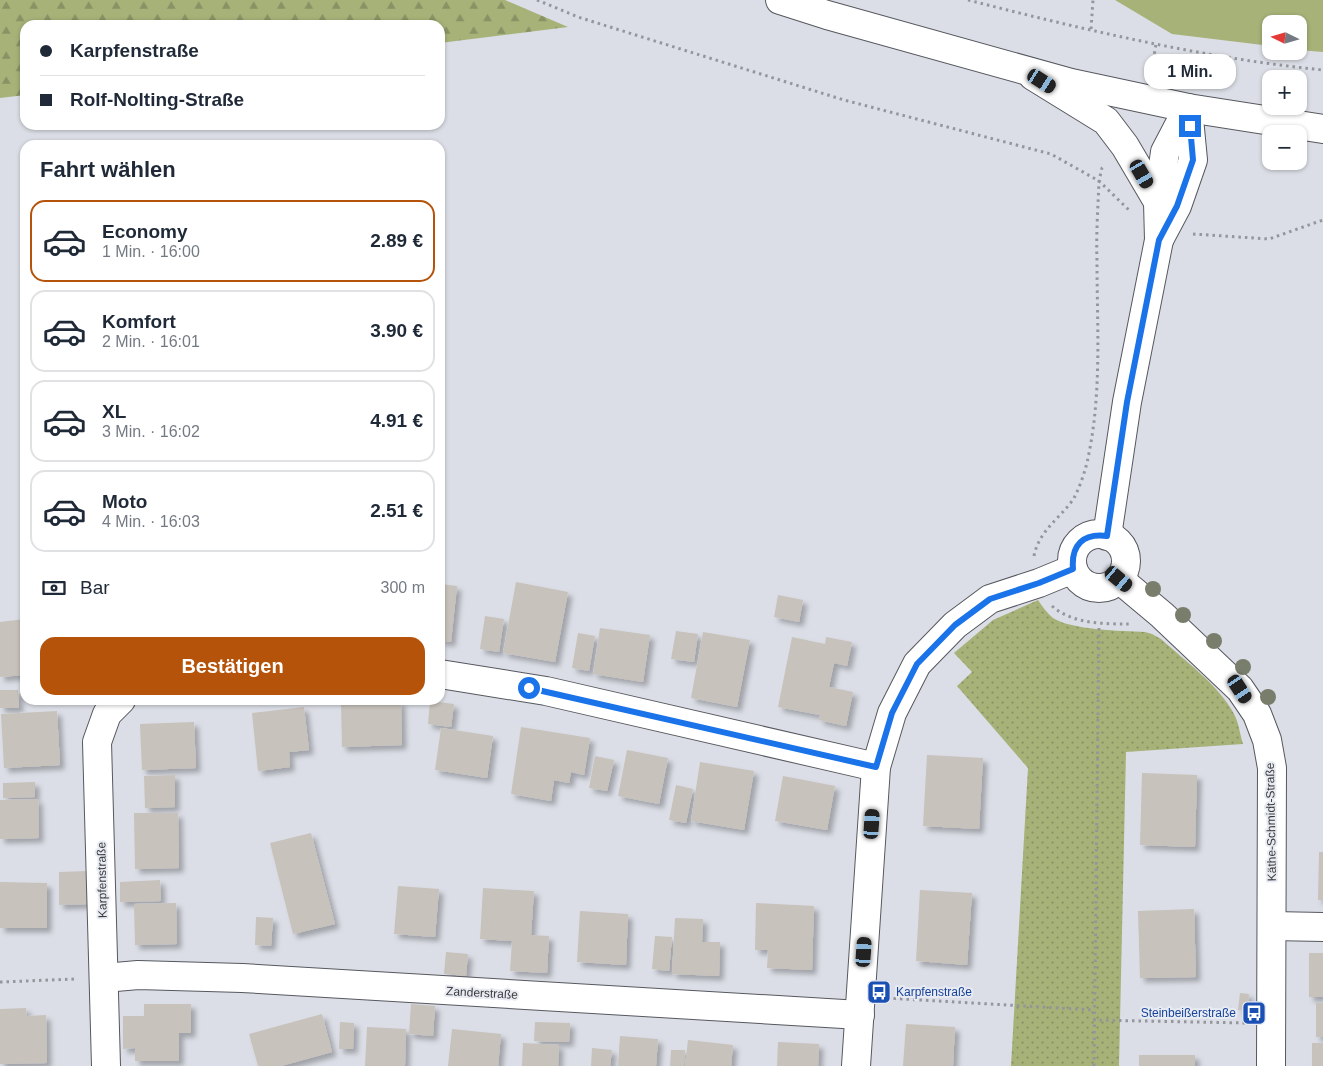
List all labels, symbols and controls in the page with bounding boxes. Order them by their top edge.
north arrow [1262,15,1308,60]
map controls [1262,15,1307,170]
text: Karpfenstraße [70,40,199,61]
callout: 1 Min. [1144,54,1236,88]
text: 1 Min. [1167,63,1213,80]
car [1025,67,1058,95]
button: + [1262,70,1307,115]
text: Rolf-Nolting-Straße [70,89,244,110]
route end [1179,115,1201,137]
button: − [1262,125,1307,170]
text: Fahrt wählen [40,157,176,182]
car [1128,157,1155,191]
icon: car [42,219,87,264]
text: Economy [102,221,188,242]
text: 2.89 € [370,230,423,251]
text: 1 Min. · 16:00 [102,243,200,260]
icon: car [42,309,87,354]
text: Komfort [102,311,176,332]
text: 3.90 € [370,320,423,341]
text: 2 Min. · 16:01 [102,333,200,350]
icon: car [42,399,87,444]
text: XL [102,401,126,422]
text: 4.91 € [370,410,423,431]
text: 3 Min. · 16:02 [102,423,200,440]
icon: car [42,489,87,534]
text: Moto [102,491,147,512]
text: 2.51 € [370,500,423,521]
text: 4 Min. · 16:03 [102,513,200,530]
car [1102,564,1135,594]
icon: cash [40,574,68,602]
text: Bar [80,577,110,598]
text: 300 m [381,579,425,596]
button: Bestätigen [40,637,425,695]
car [1225,672,1254,706]
route start [518,677,540,699]
street label: Käthe-Schmidt-Straße [1263,762,1279,881]
car [863,809,880,839]
street label: Karpfenstraße [94,842,110,918]
car [855,937,872,967]
bus stop icon: Karpfenstraße [866,979,892,1005]
street label: Zanderstraße [446,984,519,1002]
place label: Karpfenstraße [896,985,972,999]
bus stop icon: Steinbeißerstraße [1241,1000,1267,1026]
place label: Steinbeißerstraße [1141,1006,1236,1020]

